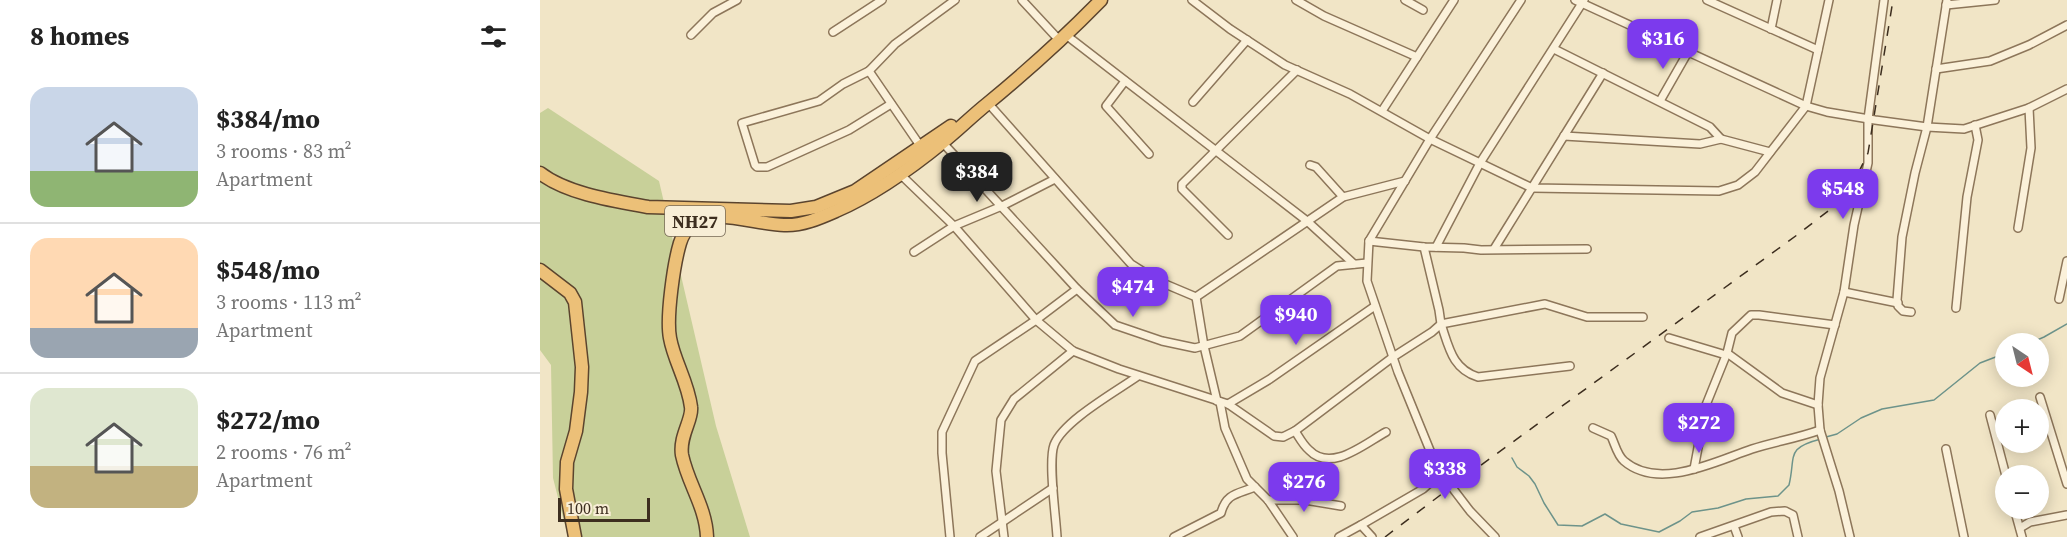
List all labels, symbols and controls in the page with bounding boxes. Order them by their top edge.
text: 8 homes [30,18,129,54]
pin: $316 [1627,19,1699,70]
icon: filters [477,20,510,53]
text: $316 [1641,24,1685,52]
text: $384/mo [216,101,320,137]
icon: home [78,111,150,183]
text: 3 rooms · 83 m² [216,137,352,165]
pin: $384 [941,152,1013,203]
text: $384 [955,157,999,185]
text: Apartment [216,165,313,193]
pin: $548 [1807,169,1879,220]
text: $548 [1821,174,1865,202]
road number: NH27 [665,206,725,236]
text: $548/mo [216,252,320,288]
icon: home [78,262,150,334]
pin: $474 [1097,267,1169,318]
text: $474 [1111,272,1155,300]
text: 3 rooms · 113 m² [216,288,362,316]
pin: $940 [1260,295,1332,346]
text: $940 [1274,300,1318,328]
text: Apartment [216,316,313,344]
north arrow [1995,333,2049,387]
map controls [1995,333,2049,519]
button: + [1995,399,2049,453]
text: $272/mo [216,402,320,438]
pin: $272 [1663,403,1735,454]
text: $272 [1677,408,1721,436]
icon: home [78,412,150,484]
text: 2 rooms · 76 m² [216,438,352,466]
pin: $338 [1409,449,1481,500]
text: $338 [1423,454,1467,482]
pin: $276 [1268,462,1340,513]
button: − [1995,465,2049,519]
text: Apartment [216,466,313,494]
text: $276 [1282,467,1326,495]
scale bar [558,495,650,522]
text: 100 m [567,497,609,519]

